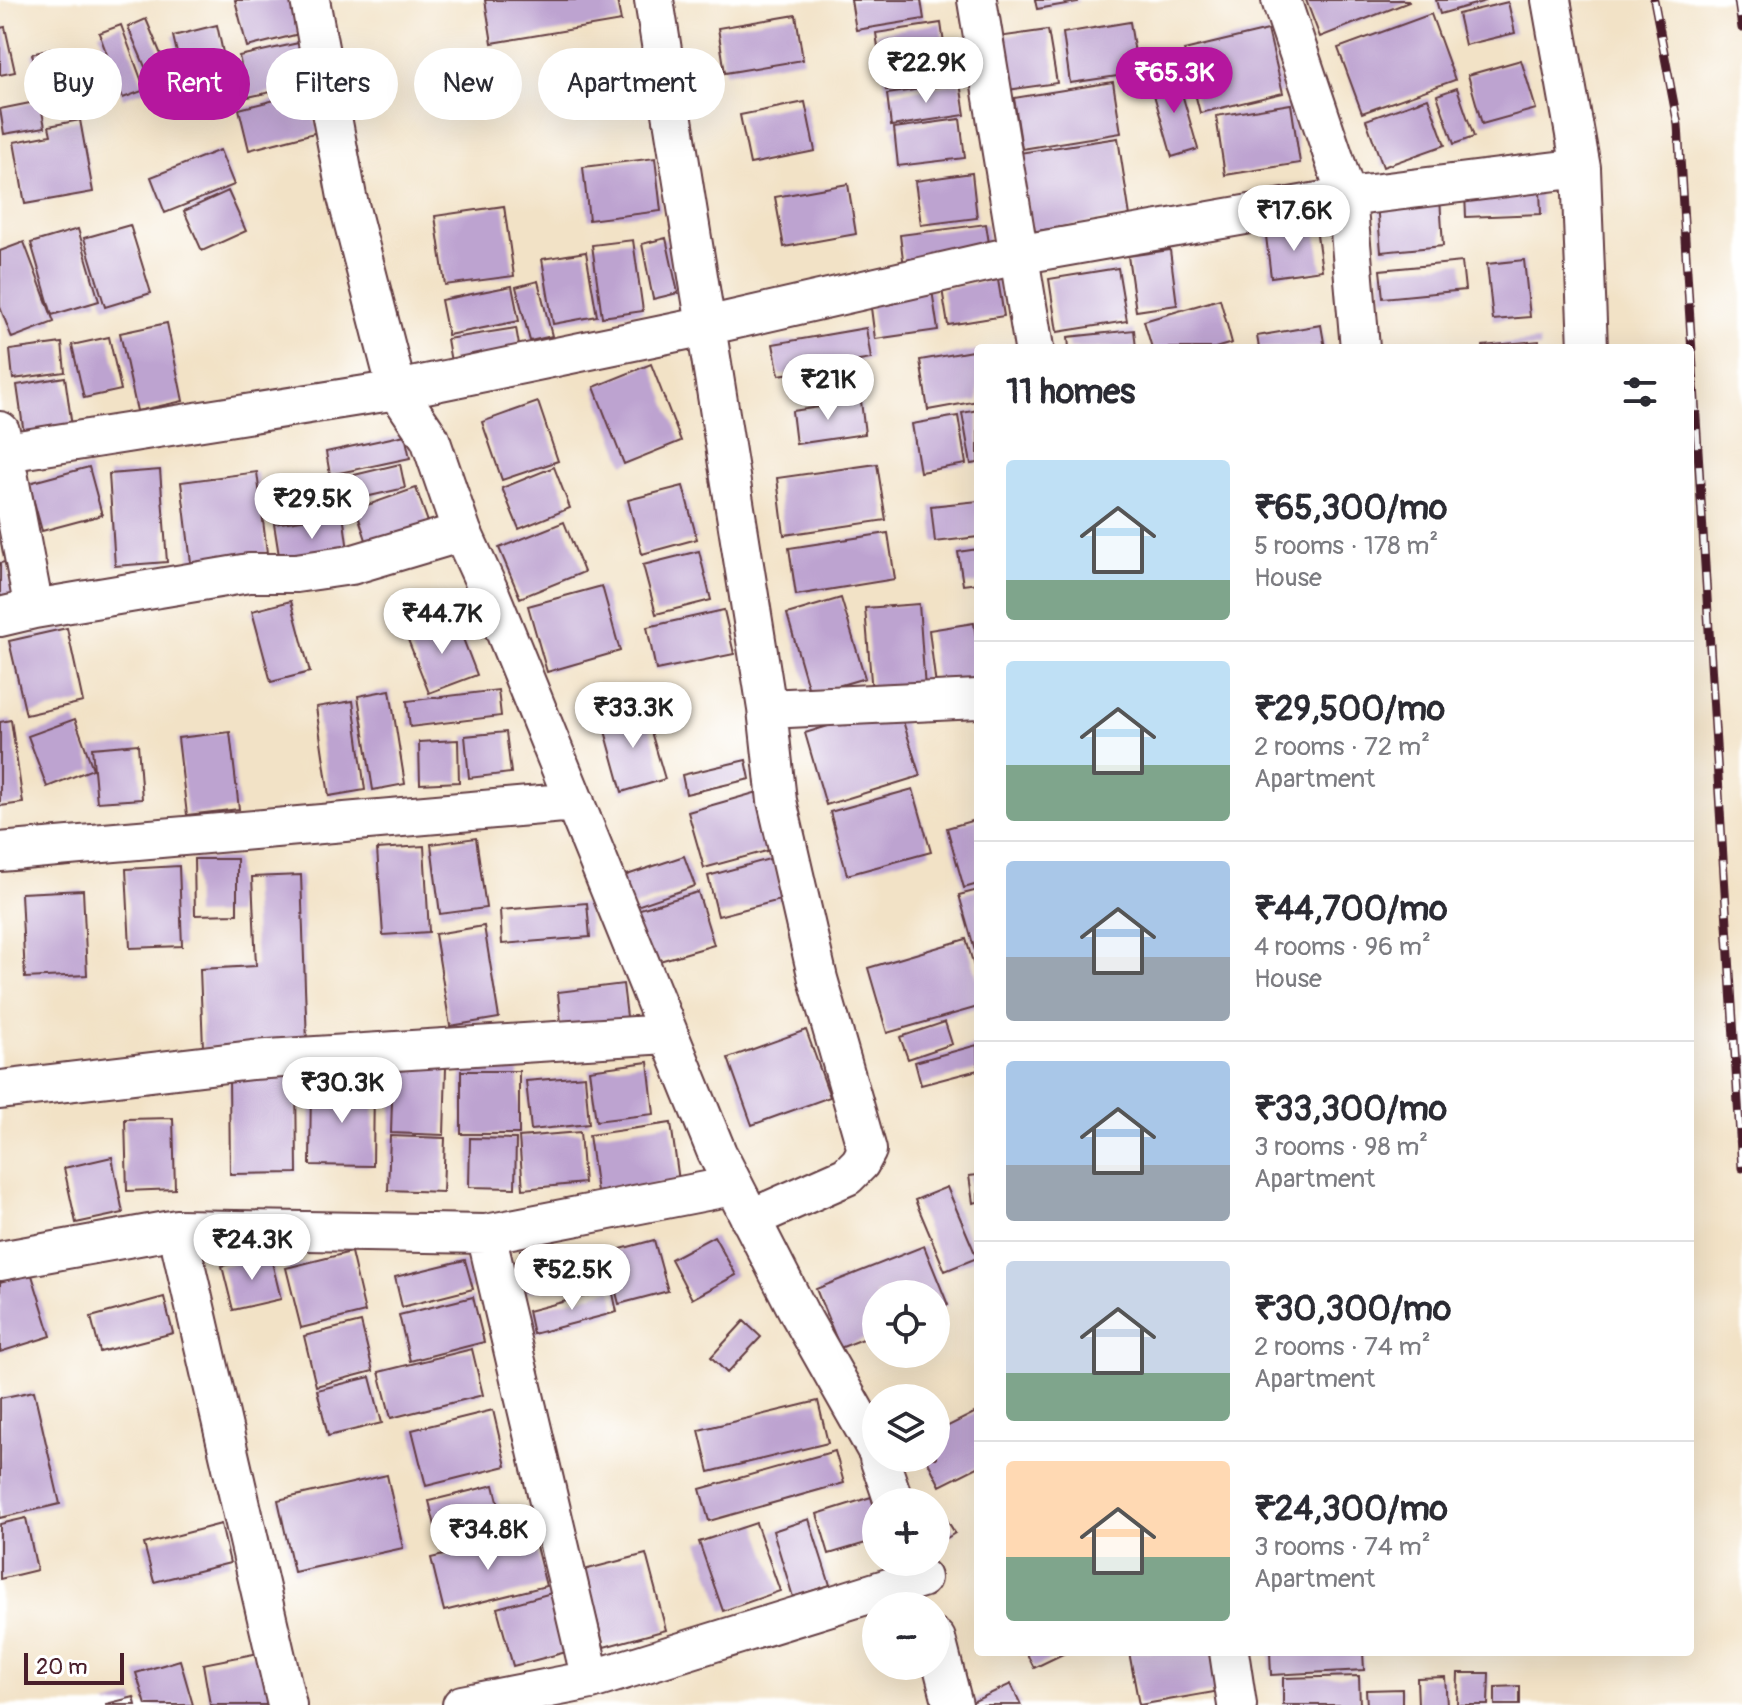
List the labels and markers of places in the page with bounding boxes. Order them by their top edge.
pin: ₹22.9K [861,37,991,105]
pin: ₹65.3K [1109,47,1239,115]
pin: ₹17.6K [1229,185,1359,253]
pin: ₹21K [781,354,875,422]
pin: ₹29.5K [247,473,377,541]
pin: ₹44.7K [377,588,507,656]
pin: ₹33.3K [568,682,698,750]
pin: ₹30.3K [277,1057,407,1125]
pin: ₹24.3K [187,1214,317,1282]
pin: ₹52.5K [507,1244,637,1312]
pin: ₹34.8K [423,1504,553,1572]

